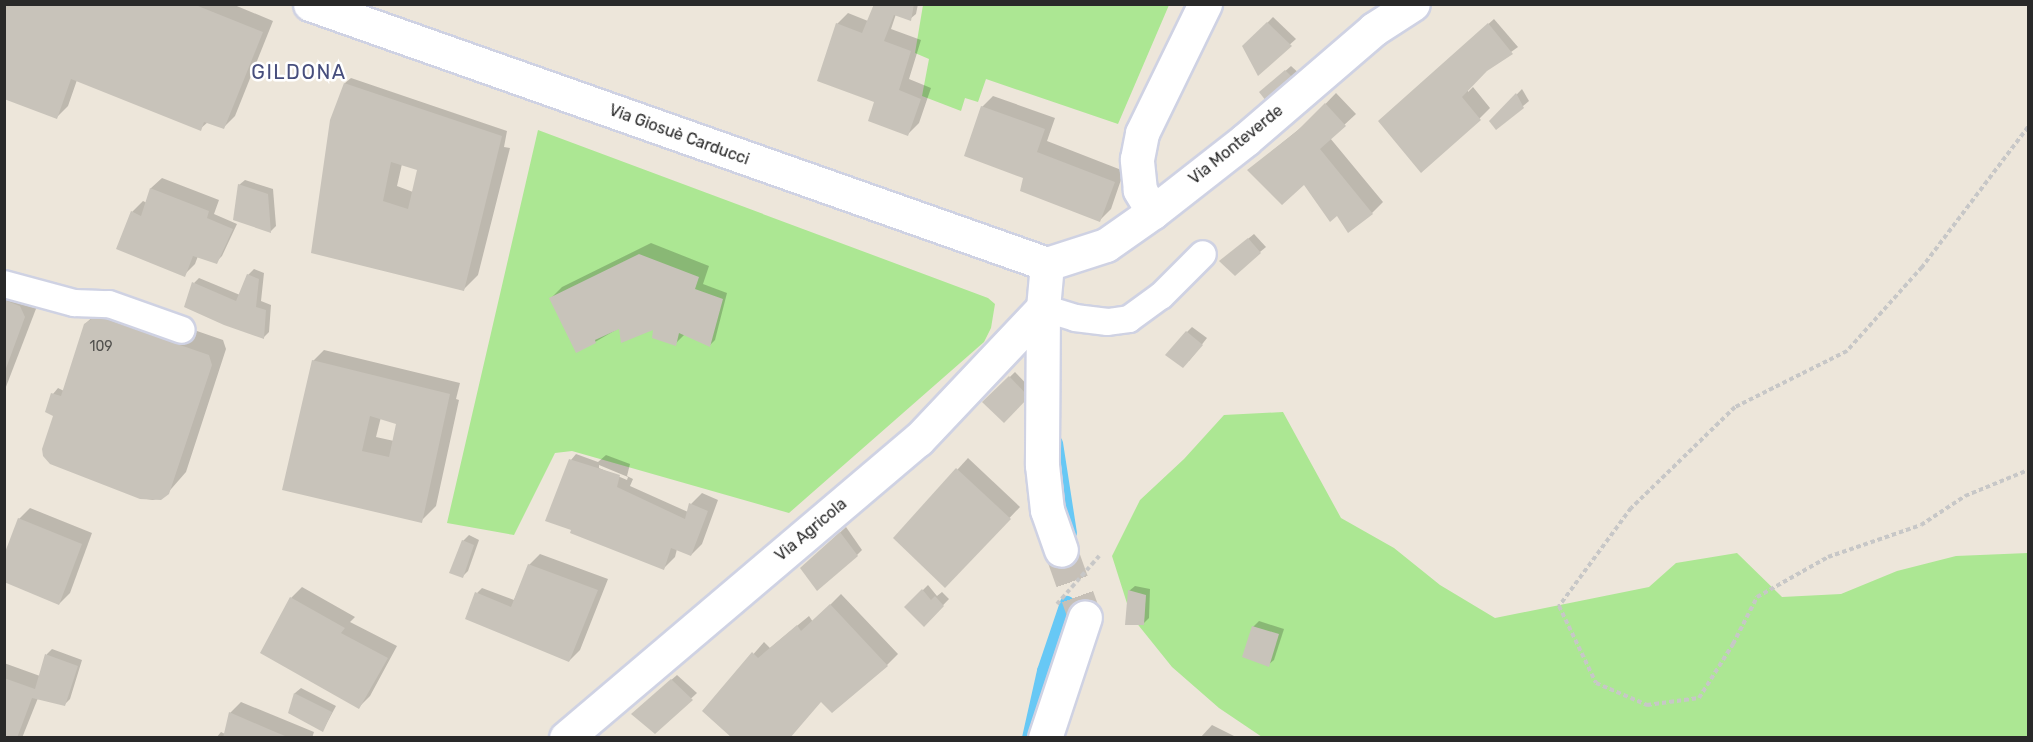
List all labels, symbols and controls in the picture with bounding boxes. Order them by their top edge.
district label: GILDONA [251,60,347,84]
street label: Via Giosuè Carducci [606,101,752,169]
street label: Via Monteverde [1185,101,1287,189]
house number: 109 [89,339,113,355]
street label: Via Agricola [771,494,851,566]

